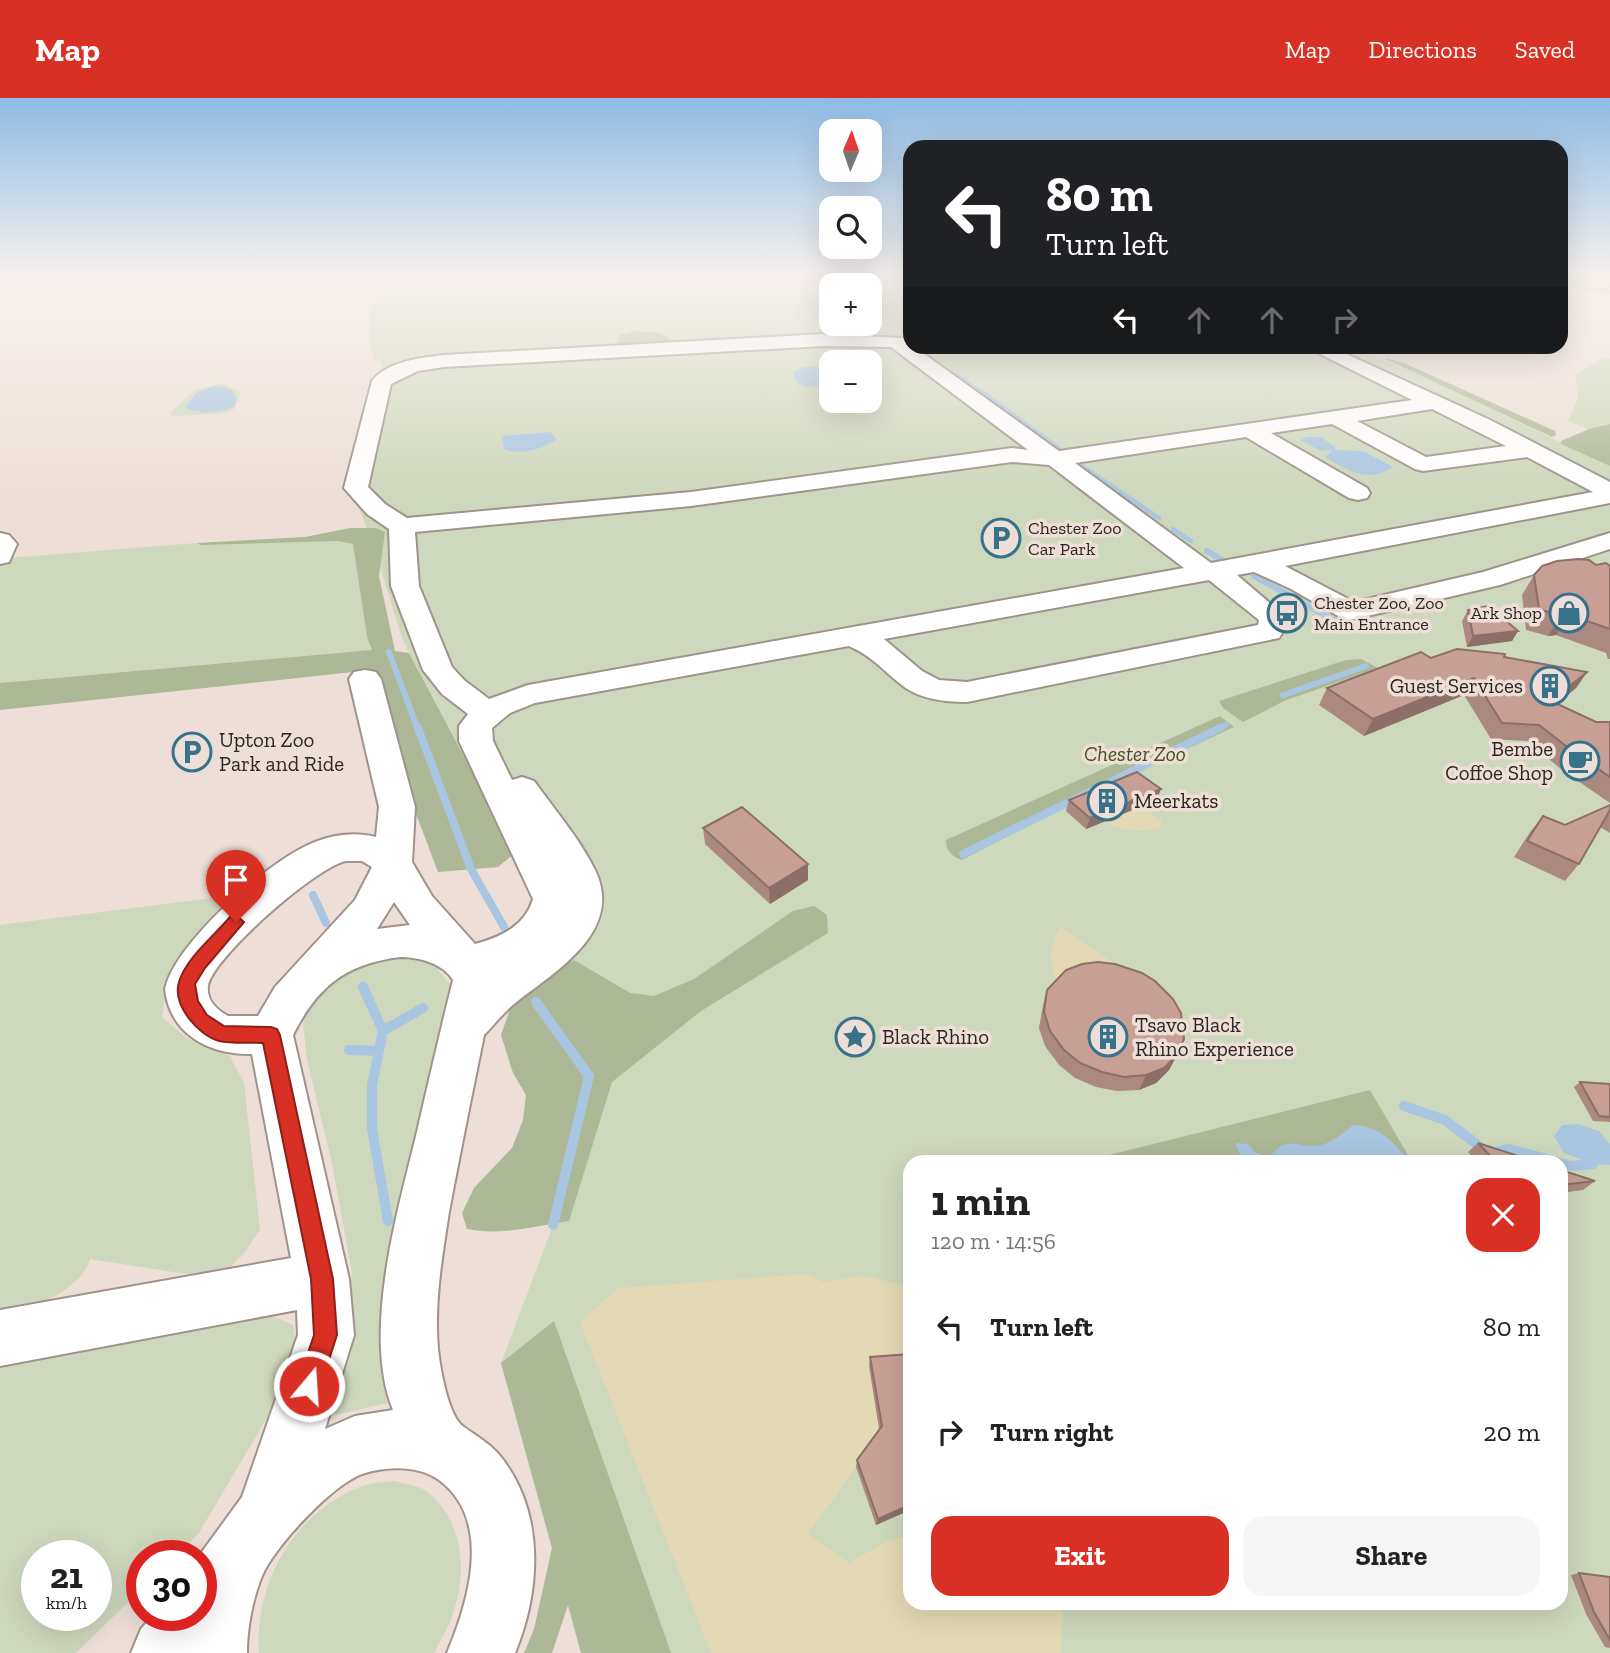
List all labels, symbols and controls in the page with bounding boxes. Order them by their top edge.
text: Map [35,30,100,69]
text: Map [1285,35,1331,64]
text: Directions [1369,35,1477,64]
text: Saved [1515,35,1575,64]
north arrow [819,119,882,182]
map controls [819,119,882,413]
text: 80 m [1046,165,1153,224]
icon: left [931,168,1022,259]
button: search [819,196,882,259]
text: Turn left [1046,225,1168,263]
button: + [819,273,882,336]
icon: left [1107,301,1145,339]
icon: ahead [1180,301,1218,339]
icon: ahead [1253,301,1291,339]
icon: right [1326,301,1364,339]
button: − [819,350,882,413]
parking icon: Chester Zoo Car Park [980,517,1022,559]
place label: Chester Zoo Car Park [1028,517,1121,560]
bus stop icon: Chester Zoo, Zoo Main Entrance [1266,592,1308,634]
place label: Chester Zoo, Zoo Main Entrance [1314,592,1444,635]
shop icon: Ark Shop [1548,592,1590,634]
place label: Ark Shop [1471,602,1542,624]
building icon: Guest Services [1529,665,1571,707]
place label: Guest Services [1390,673,1523,698]
place label: Upton Zoo Park and Ride [219,727,344,776]
parking icon: Upton Zoo Park and Ride [171,731,213,773]
place label: Bembe Coffoe Shop [1445,736,1553,785]
cafe icon: Bembe Coffoe Shop [1559,740,1601,782]
park label: Chester Zoo [1084,741,1186,766]
building icon: Meerkats [1086,780,1128,822]
place label: Meerkats [1134,788,1219,813]
pin [206,850,266,922]
icon: arrive [217,861,255,899]
place label: Tsavo Black Rhino Experience [1135,1012,1294,1061]
place icon: Black Rhino [834,1016,876,1058]
building icon: Tsavo Black Rhino Experience [1087,1016,1129,1058]
place label: Black Rhino [882,1024,989,1049]
text: 1 min [931,1175,1030,1226]
button: close [1466,1178,1540,1252]
text: 120 m · 14:56 [931,1227,1056,1255]
icon: left [931,1308,969,1346]
text: Turn left [990,1311,1093,1343]
text: 80 m [1483,1311,1540,1343]
position arrow [272,1349,346,1423]
icon: right [931,1413,969,1451]
text: Turn right [990,1416,1113,1448]
text: 20 m [1483,1416,1540,1448]
button: Exit [931,1516,1229,1596]
button: Share [1243,1516,1540,1596]
speed limit sign: 30 [126,1540,217,1631]
text: 21 [50,1555,83,1597]
text: km/h [46,1592,87,1614]

